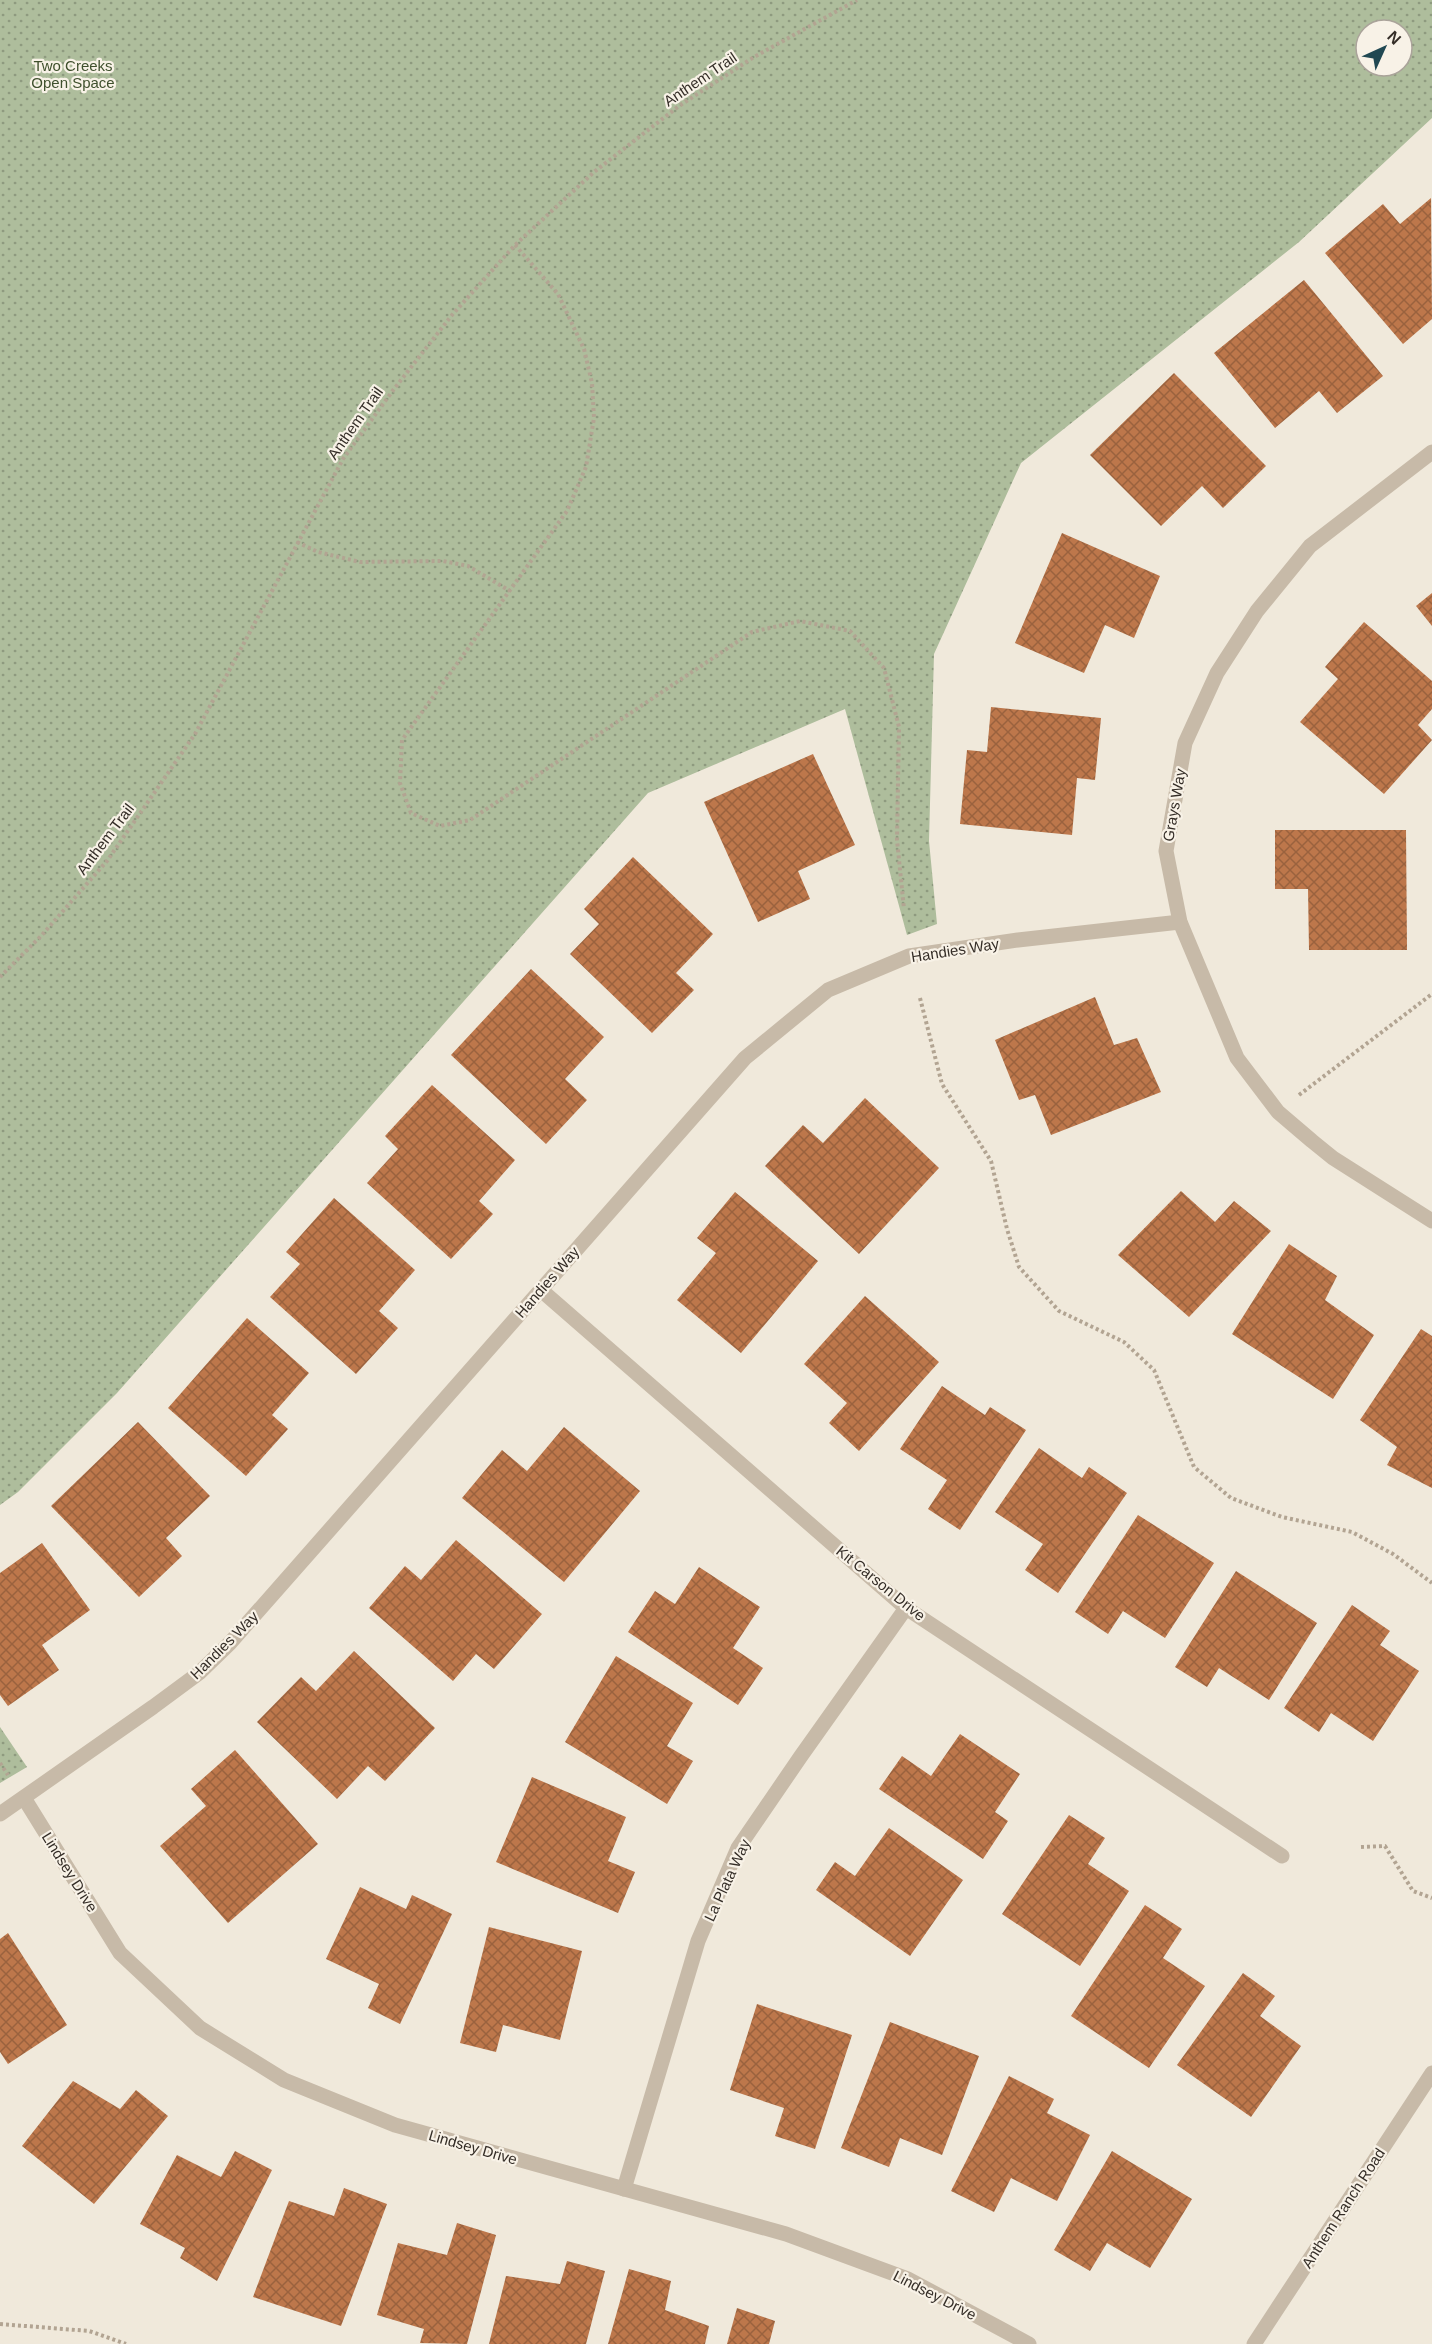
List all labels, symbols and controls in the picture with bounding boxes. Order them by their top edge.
north arrow [1354,18,1414,78]
text: N [1384,28,1404,48]
street label: Anthem Trail [660,48,740,110]
park label: Two Creeks Open Space [31,57,115,91]
street label: Anthem Trail [324,384,386,462]
street label: Grays Way [1159,767,1189,843]
street label: Anthem Trail [73,800,137,878]
street label: Handies Way [910,935,1001,965]
street label: Handies Way [512,1243,583,1321]
street label: Kit Carson Drive [833,1542,929,1624]
street label: Handies Way [187,1607,262,1682]
street label: Lindsey Drive [39,1829,101,1915]
street label: La Plata Way [701,1836,754,1924]
street label: Lindsey Drive [427,2126,519,2168]
street label: Anthem Ranch Road [1298,2145,1388,2271]
street label: Lindsey Drive [891,2267,979,2323]

